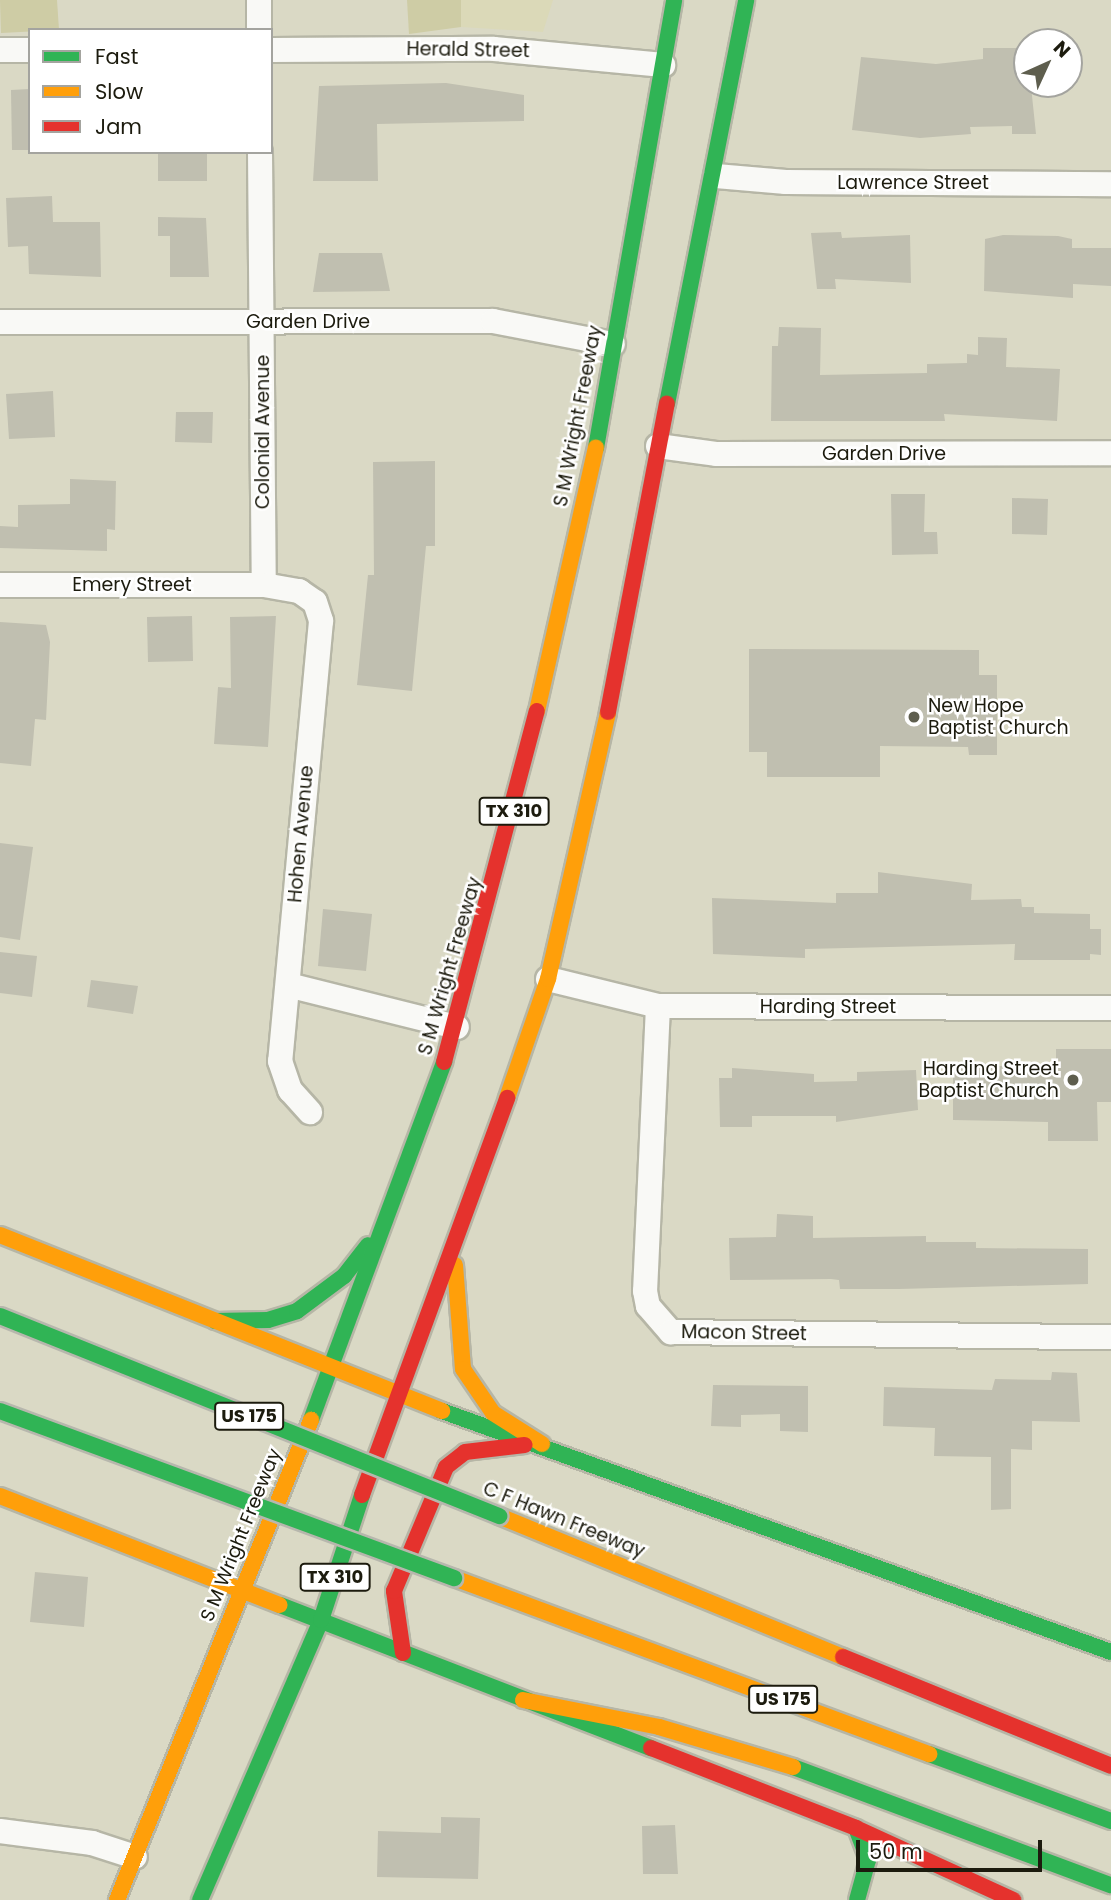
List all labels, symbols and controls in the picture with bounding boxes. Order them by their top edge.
legend [28,28,273,154]
north arrow [1013,28,1083,98]
text: N [1047,35,1076,64]
street label: Herald Street [406,38,530,62]
text: Fast [95,42,138,71]
text: Slow [95,77,143,106]
text: Jam [95,112,142,141]
street label: Lawrence Street [837,172,989,194]
street label: Garden Drive [246,311,370,333]
street label: S M Wright Freeway [549,323,607,509]
street label: Colonial Avenue [252,355,274,509]
street label: Garden Drive [822,443,946,465]
street label: Emery Street [72,574,192,596]
place label: New Hope Baptist Church [928,695,1069,739]
marker: New Hope Baptist Church [906,709,922,725]
street label: Hohen Avenue [284,764,318,904]
road number: TX 310 [477,796,551,826]
street label: S M Wright Freeway [414,874,486,1058]
street label: Harding Street [760,996,896,1018]
place label: Harding Street Baptist Church [918,1058,1059,1102]
marker: Harding Street Baptist Church [1065,1072,1081,1088]
street label: Macon Street [681,1321,807,1345]
road number: US 175 [214,1401,284,1430]
street label: S M Wright Freeway [196,1445,286,1625]
street label: C F Hawn Freeway [480,1477,648,1563]
road number: TX 310 [298,1562,372,1592]
road number: US 175 [748,1684,818,1714]
scale bar [859,1826,1044,1870]
text: 50 m [869,1837,923,1866]

